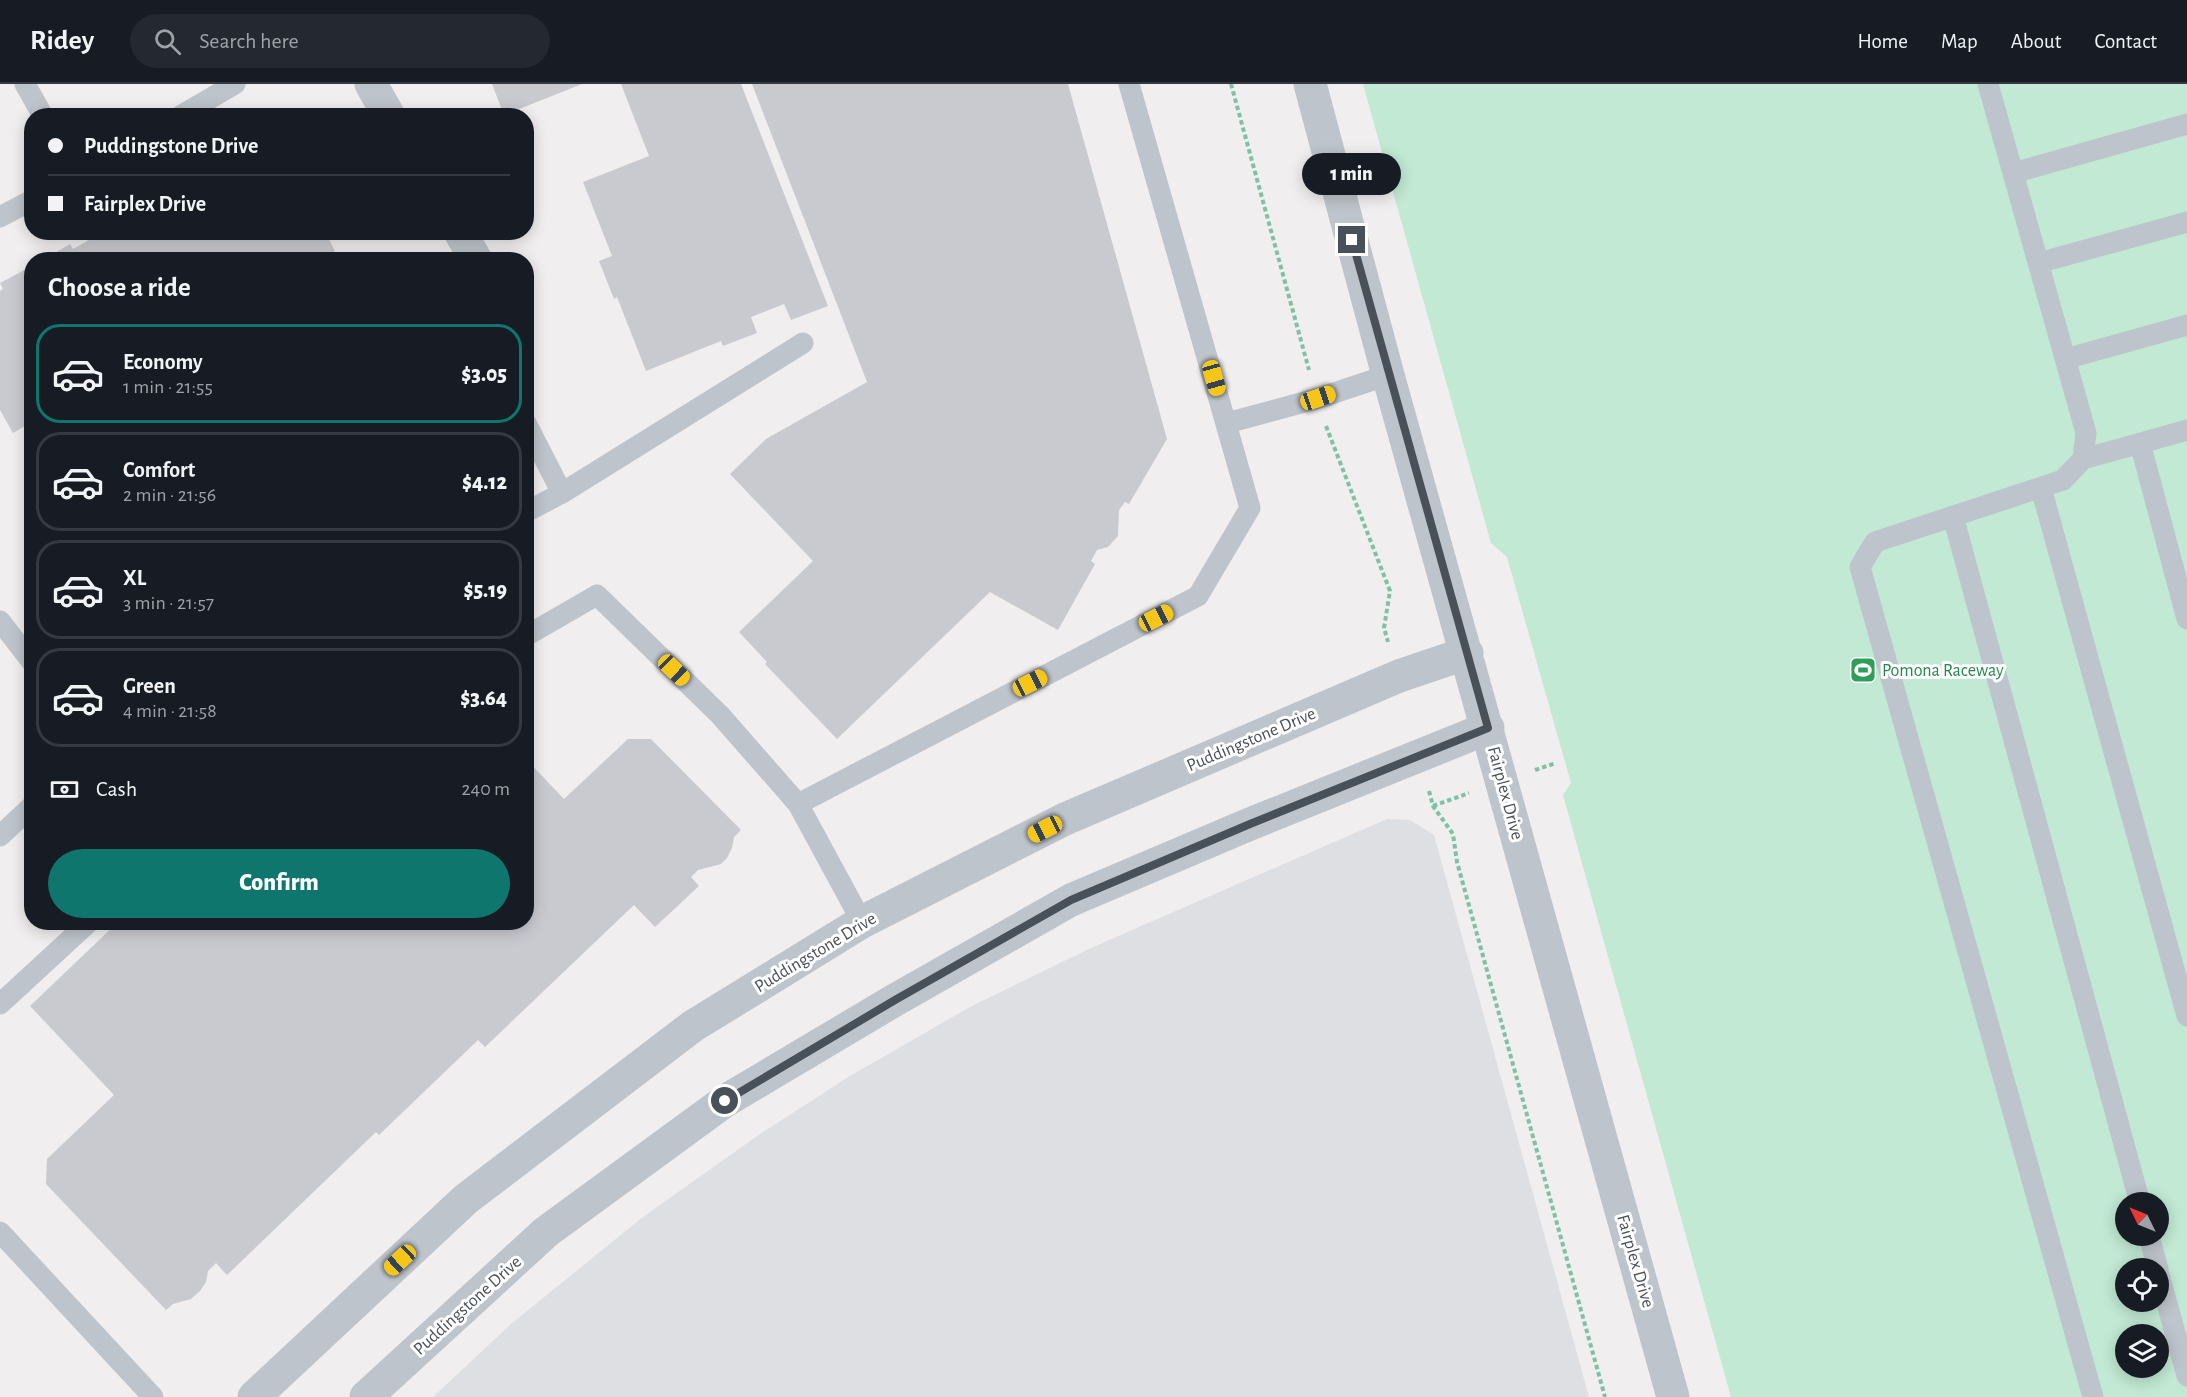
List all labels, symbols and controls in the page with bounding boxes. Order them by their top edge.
search box [130,14,550,68]
icon: search [151,25,184,58]
text: Ridey [30,27,94,55]
text: Search here [199,30,299,52]
text: Home [1857,31,1908,52]
text: Map [1941,31,1978,52]
text: About [2011,31,2061,52]
text: Contact [2094,31,2157,52]
text: Puddingstone Drive [84,135,258,157]
callout: 1 min [1302,153,1402,195]
text: 1 min [1330,164,1373,184]
text: Fairplex Drive [84,193,206,215]
route end [1338,226,1365,253]
text: Choose a ride [48,274,191,301]
icon: car [51,347,105,401]
text: Economy [123,351,203,373]
car [1200,358,1228,398]
text: $3.05 [461,363,507,385]
text: 1 min · 21:55 [123,377,213,397]
car [1298,384,1338,412]
icon: car [51,455,105,509]
text: Comfort [123,459,195,481]
text: $4.12 [462,471,507,493]
text: 2 min · 21:56 [123,485,216,505]
icon: car [51,563,105,617]
text: XL [123,567,146,589]
text: $5.19 [463,579,507,601]
text: 3 min · 21:57 [123,593,214,613]
car [1136,602,1176,634]
car [655,651,693,689]
sports icon: Pomona Raceway [1848,655,1878,685]
place label: Pomona Raceway [1882,662,2004,680]
car [1010,667,1050,699]
icon: car [51,671,105,725]
text: Green [123,675,176,697]
text: $3.64 [460,687,507,709]
text: 4 min · 21:58 [123,701,217,721]
street label: Puddingstone Drive [1184,705,1318,775]
street label: Fairplex Drive [1484,745,1526,842]
icon: cash [48,773,81,806]
text: Cash [96,778,137,800]
text: 240 m [461,779,510,799]
car [1025,813,1065,845]
button: Confirm [48,849,510,918]
street label: Puddingstone Drive [752,910,879,996]
route start [711,1087,738,1114]
north arrow [2115,1192,2169,1246]
map controls [2115,1192,2169,1378]
street label: Fairplex Drive [1613,1213,1657,1310]
car [381,1241,419,1279]
street label: Puddingstone Drive [410,1253,525,1359]
button: locate [2115,1258,2169,1312]
button: layers [2115,1324,2169,1378]

